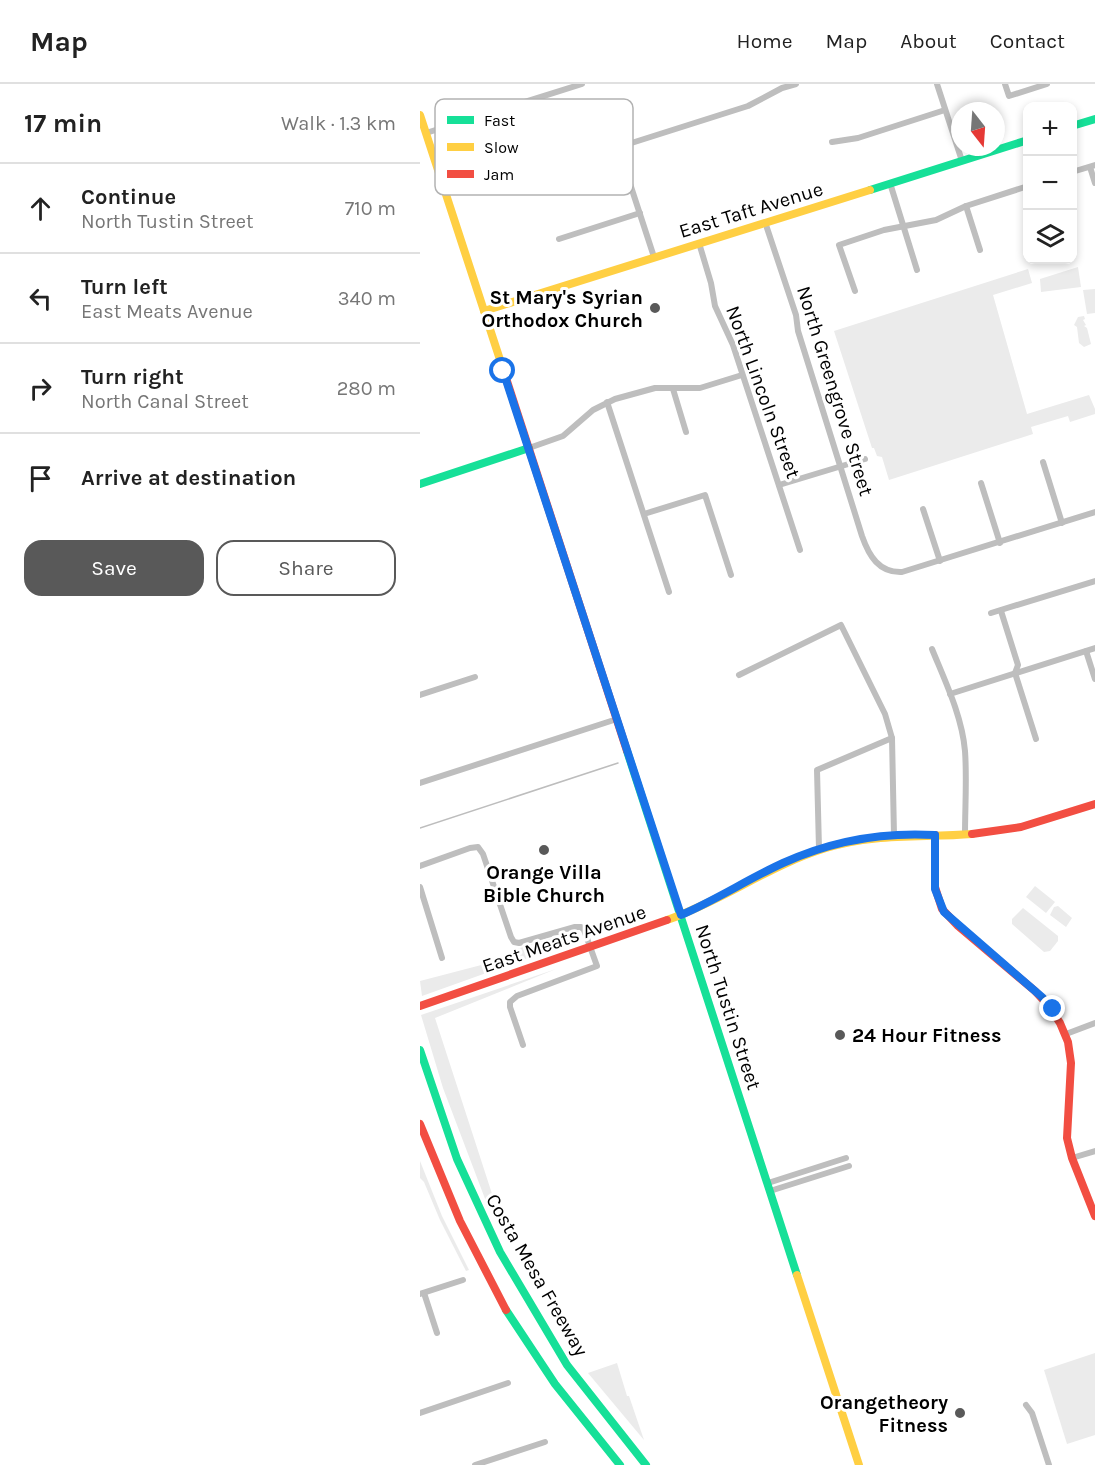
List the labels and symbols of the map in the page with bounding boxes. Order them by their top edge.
legend [435,99,633,195]
north arrow [951,102,1005,156]
text: Fast [484,111,515,130]
text: Slow [484,138,519,157]
text: Jam [484,165,514,184]
street label: East Taft Avenue [676,177,826,243]
street label: North Greengrove Street [792,283,878,499]
place label: St Mary's Syrian Orthodox Church [482,286,643,332]
marker: St Mary's Syrian Orthodox Church [648,301,662,315]
street label: North Lincoln Street [721,302,805,482]
route start [489,357,515,383]
marker: Orange Villa Bible Church [537,843,551,857]
place label: Orange Villa Bible Church [483,861,605,907]
street label: East Meats Avenue [479,900,649,978]
street label: North Tustin Street [690,921,766,1093]
route end [1039,995,1065,1021]
place label: 24 Hour Fitness [852,1024,1001,1047]
marker: 24 Hour Fitness [833,1028,847,1042]
street label: Costa Mesa Freeway [481,1190,593,1360]
place label: Orangetheory Fitness [820,1391,948,1437]
marker: Orangetheory Fitness [953,1406,967,1420]

